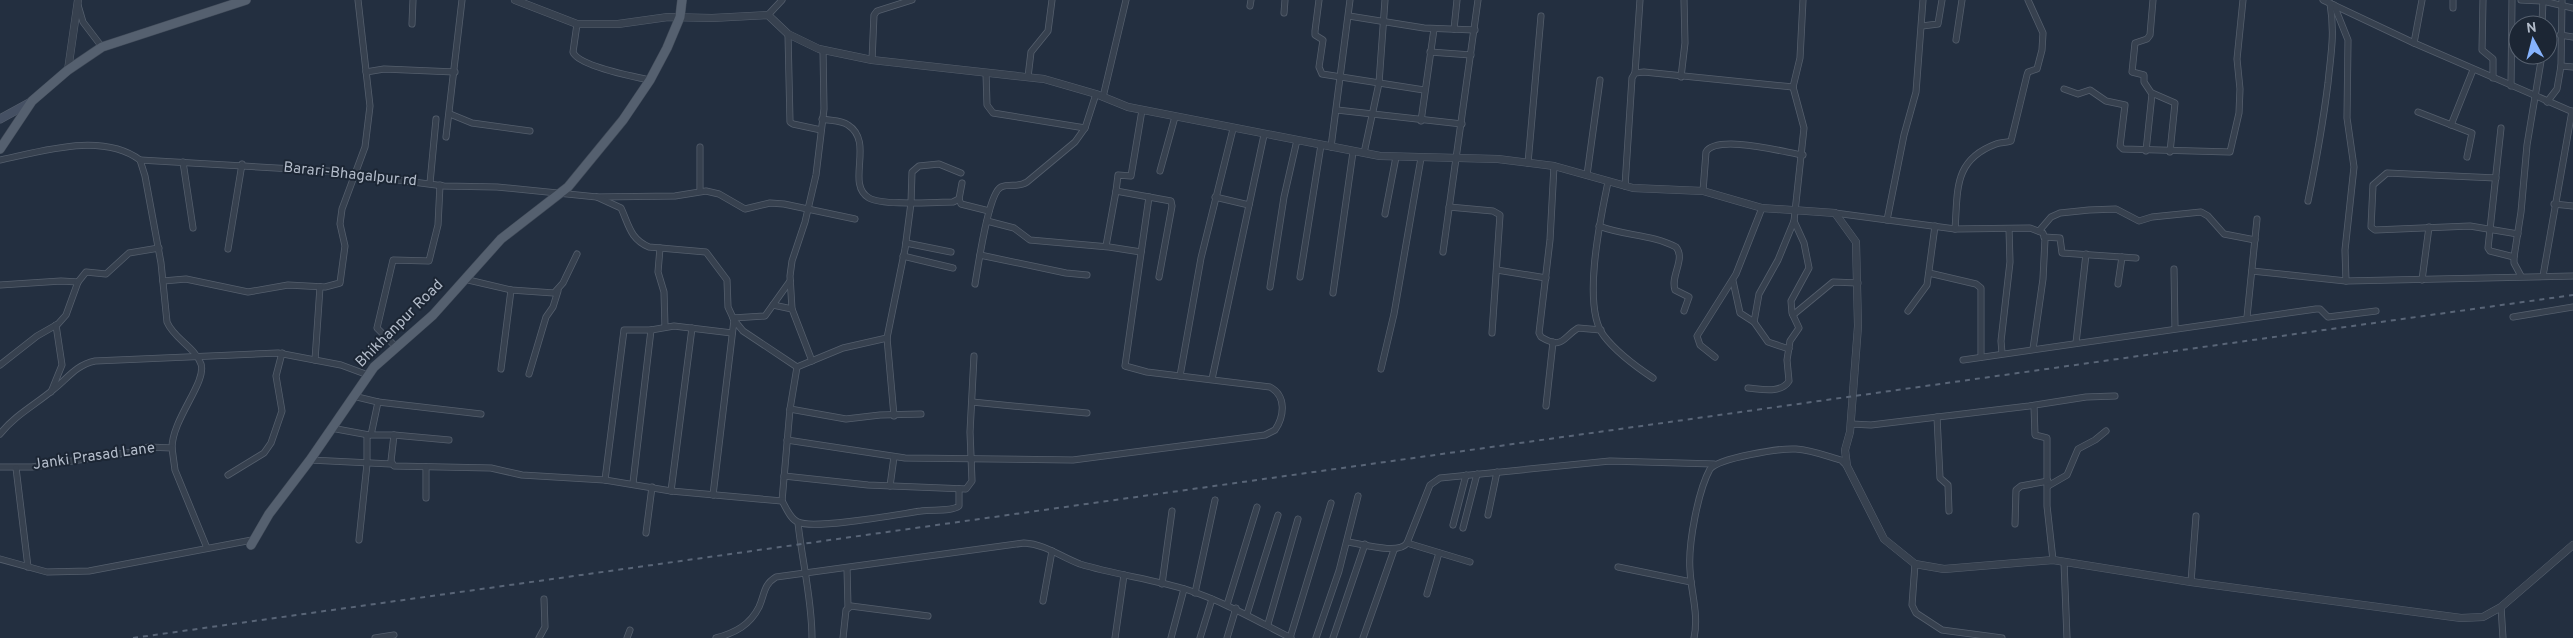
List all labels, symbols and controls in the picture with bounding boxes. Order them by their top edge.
north arrow [2508,15,2558,65]
text: N [2526,20,2538,38]
street label: Barari-Bhagalpur rd [282,159,418,191]
street label: Bhikhanpur Road [352,276,448,372]
street label: Janki Prasad Lane [32,439,156,475]

